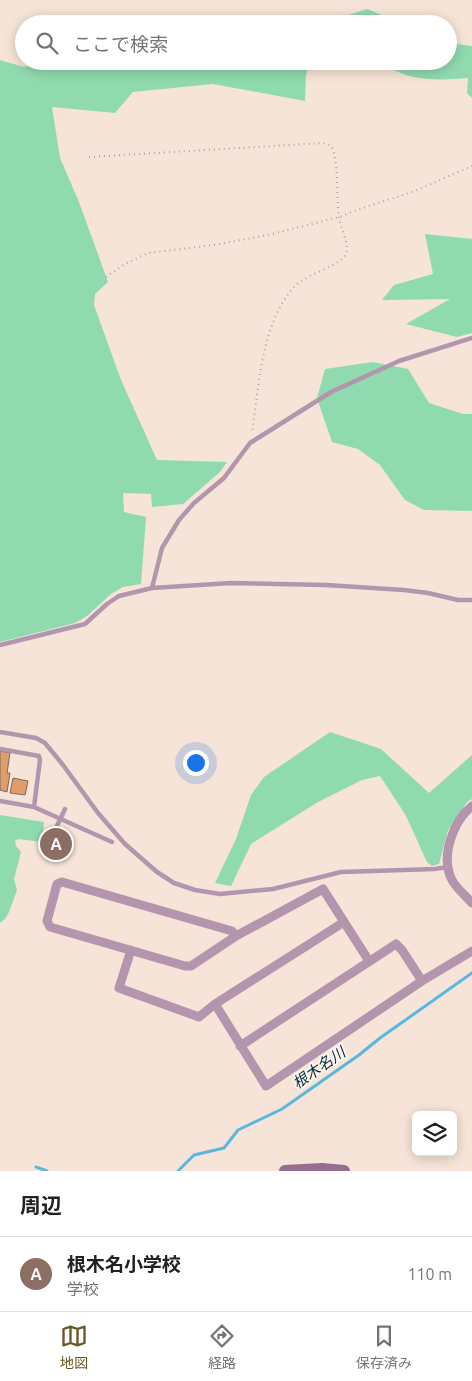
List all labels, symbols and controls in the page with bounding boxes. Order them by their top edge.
search box [15,15,457,70]
icon: search [33,29,61,57]
text: ここで検索 [73,33,168,55]
your location [183,750,209,776]
pin: A [40,825,72,863]
water label: 根木名川 [289,1042,350,1092]
map controls [412,1111,457,1156]
button: layers [412,1111,457,1156]
text: 周辺 [20,1193,62,1217]
text: 根木名小学校 [67,1253,181,1275]
text: A [30,1265,42,1283]
text: 110 m [407,1265,452,1283]
text: 学校 [67,1280,99,1298]
tab: 地図 [60,1322,88,1372]
tab: 経路 [208,1322,236,1372]
tab: 保存済み [356,1322,412,1372]

